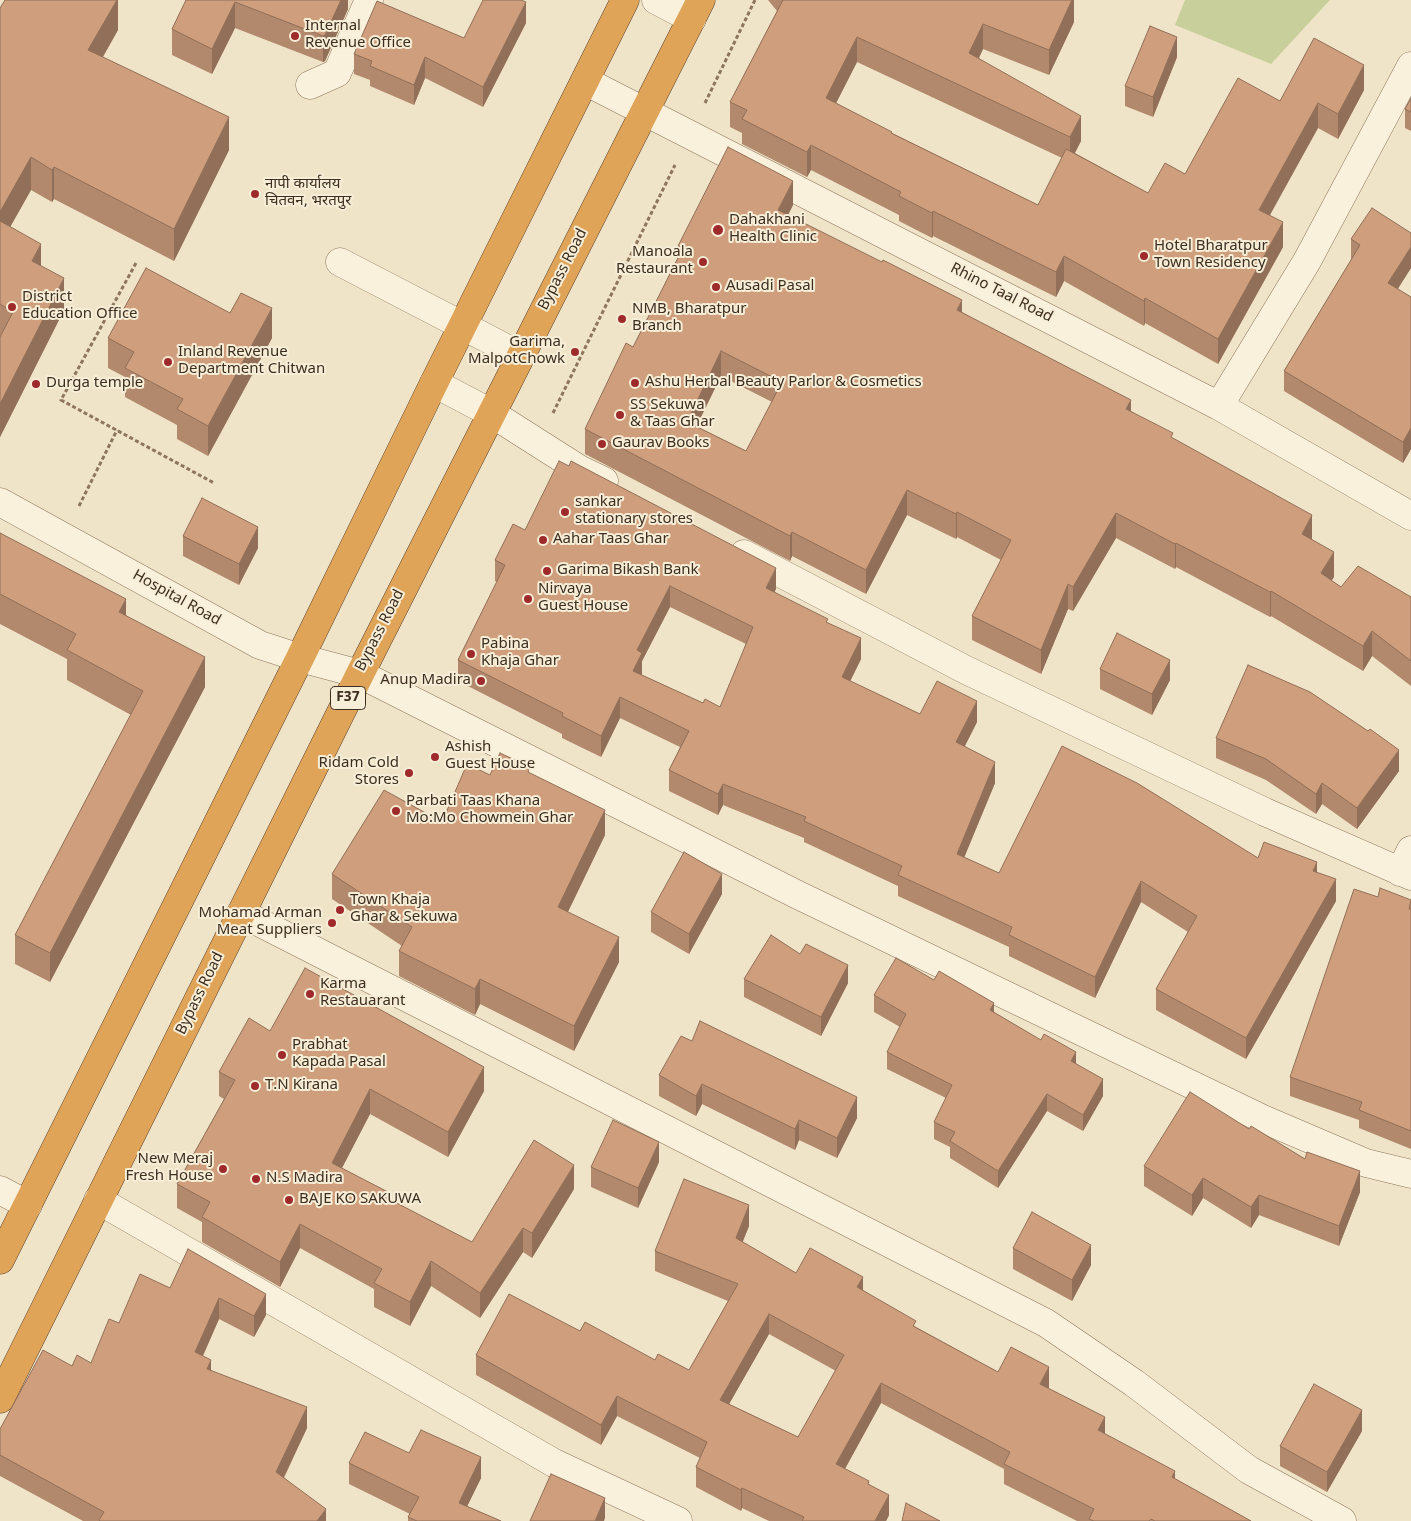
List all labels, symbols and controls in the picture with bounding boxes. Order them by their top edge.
place label: Internal Revenue Office [305,18,411,53]
marker: Internal Revenue Office [289,30,301,42]
place label: नापी कार्यालय चितवन, भरतपुर [265,176,351,211]
marker: नापी कार्यालय चितवन, भरतपुर [249,188,261,200]
place label: Dahakhani Health Clinic [729,212,817,247]
marker: Dahakhani Health Clinic [711,223,725,237]
street label: Bypass Road [536,226,592,314]
place label: Hotel Bharatpur Town Residency [1154,238,1268,273]
place label: Manoala Restaurant [616,244,693,279]
marker: Hotel Bharatpur Town Residency [1138,250,1150,262]
marker: Manoala Restaurant [697,256,709,268]
street label: Rhino Taal Road [947,260,1055,328]
place label: Ausadi Pasal [726,278,814,296]
marker: Ausadi Pasal [710,281,722,293]
place label: District Education Office [22,289,138,324]
marker: District Education Office [6,301,18,313]
place label: NMB, Bharatpur Branch [632,301,747,336]
marker: NMB, Bharatpur Branch [616,313,628,325]
place label: Garima, MalpotChowk [468,334,565,369]
place label: Inland Revenue Department Chitwan [178,344,325,379]
marker: Garima, MalpotChowk [569,346,581,358]
marker: Inland Revenue Department Chitwan [162,356,174,368]
place label: Ashu Herbal Beauty Parlor & Cosmetics [645,374,922,392]
place label: Durga temple [46,375,143,393]
marker: Ashu Herbal Beauty Parlor & Cosmetics [629,377,641,389]
marker: Durga temple [30,378,42,390]
place label: SS Sekuwa & Taas Ghar [630,397,715,432]
marker: SS Sekuwa & Taas Ghar [614,409,626,421]
place label: Gaurav Books [612,435,710,453]
marker: Gaurav Books [596,438,608,450]
place label: sankar stationary stores [575,494,693,529]
marker: sankar stationary stores [559,506,571,518]
place label: Aahar Taas Ghar [553,531,669,549]
marker: Aahar Taas Ghar [537,534,549,546]
place label: Garima Bikash Bank [557,562,699,580]
marker: Garima Bikash Bank [541,565,553,577]
street label: Hospital Road [129,567,223,631]
place label: Nirvaya Guest House [538,581,628,616]
street label: Bypass Road [353,587,409,675]
marker: Nirvaya Guest House [522,593,534,605]
place label: Pabina Khaja Ghar [481,636,559,671]
marker: Pabina Khaja Ghar [465,648,477,660]
place label: Anup Madira [380,672,471,690]
marker: Anup Madira [475,675,487,687]
road number: F37 [330,686,366,710]
place label: Ashish Guest House [445,739,535,774]
marker: Ashish Guest House [429,751,441,763]
place label: Ridam Cold Stores [319,755,399,790]
marker: Ridam Cold Stores [403,767,415,779]
place label: Parbati Taas Khana Mo:Mo Chowmein Ghar [406,793,573,828]
marker: Parbati Taas Khana Mo:Mo Chowmein Ghar [390,805,402,817]
place label: Town Khaja Ghar & Sekuwa [350,892,458,927]
marker: Town Khaja Ghar & Sekuwa [334,904,346,916]
place label: Mohamad Arman Meat Suppliers [199,905,322,940]
marker: Mohamad Arman Meat Suppliers [326,917,338,929]
street label: Bypass Road [173,950,229,1038]
place label: Karma Restauarant [320,976,405,1011]
marker: Karma Restauarant [304,988,316,1000]
place label: Prabhat Kapada Pasal [292,1037,386,1072]
marker: Prabhat Kapada Pasal [276,1049,288,1061]
place label: T.N Kirana [265,1077,338,1095]
marker: T.N Kirana [249,1080,261,1092]
place label: New Meraj Fresh House [125,1151,213,1186]
marker: New Meraj Fresh House [217,1163,229,1175]
place label: N.S Madira [266,1170,343,1188]
marker: N.S Madira [250,1173,262,1185]
place label: BAJE KO SAKUWA [299,1191,421,1209]
marker: BAJE KO SAKUWA [283,1194,295,1206]

